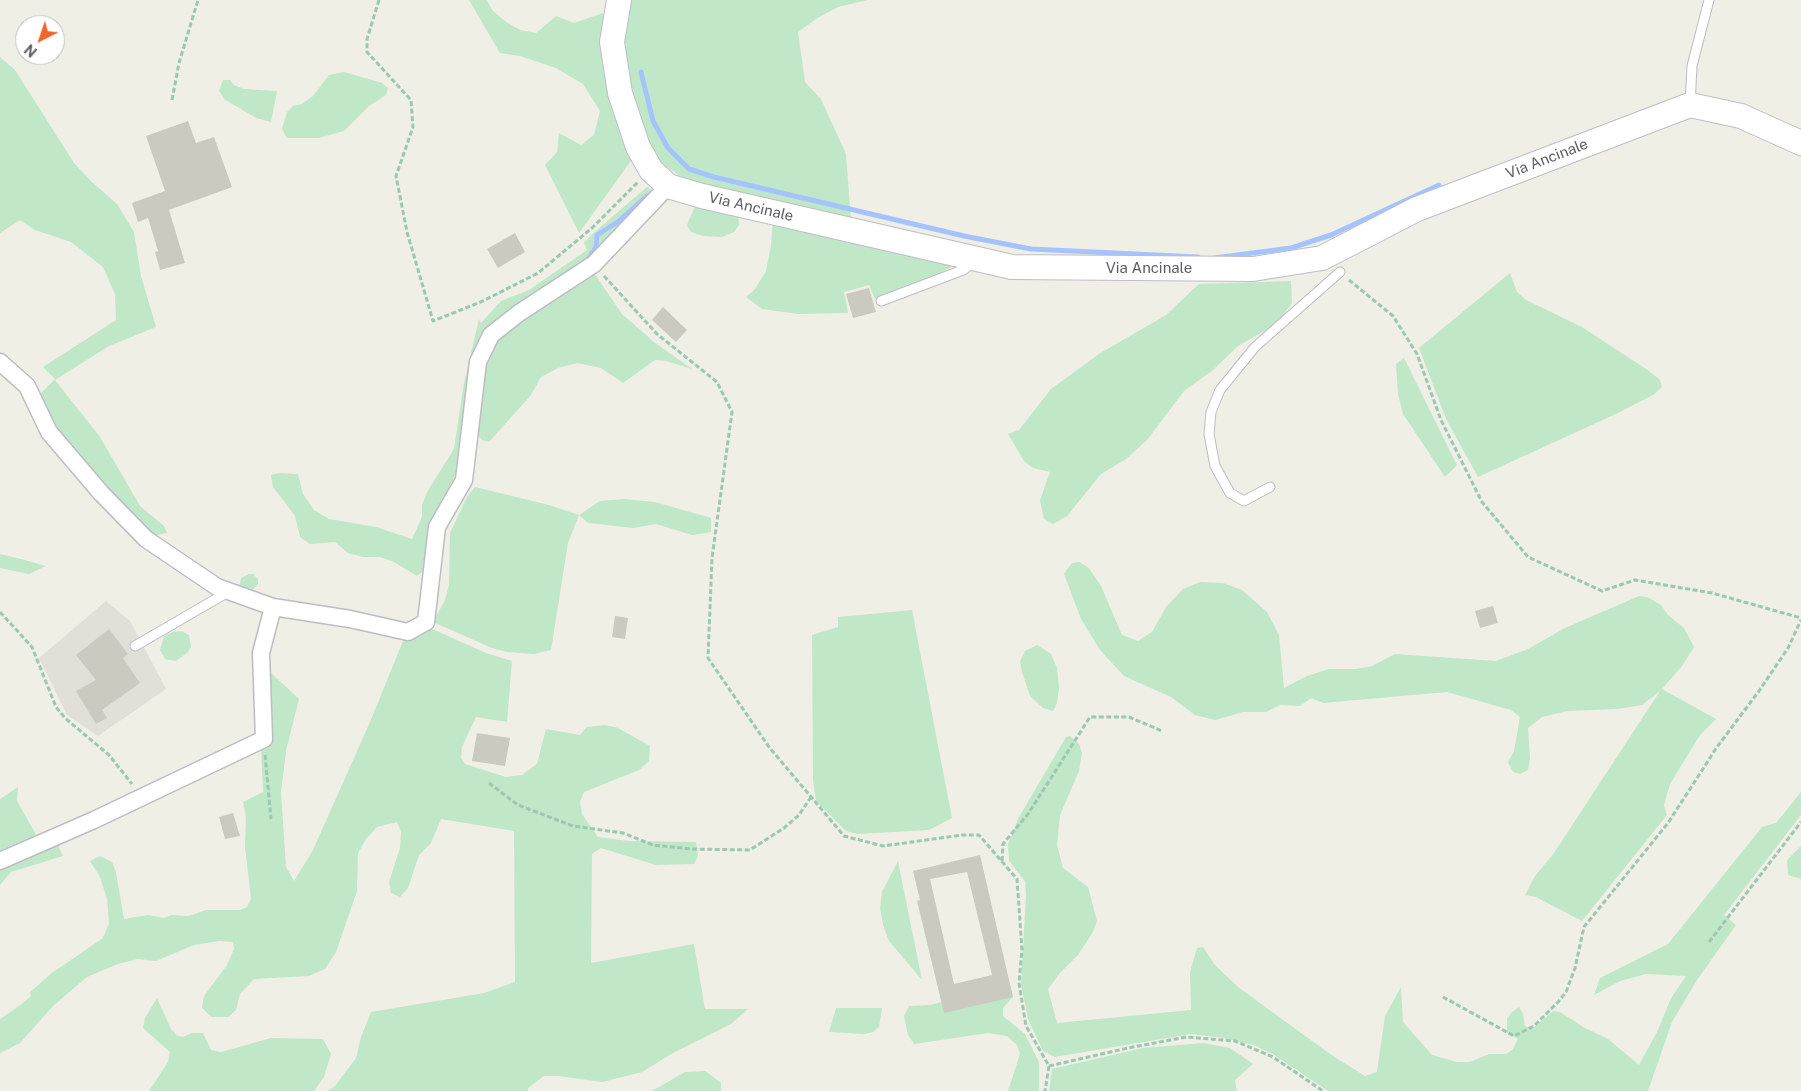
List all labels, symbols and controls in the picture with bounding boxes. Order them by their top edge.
north arrow [15,15,65,65]
text: N [21,41,40,60]
street label: Via Ancinale [1503,135,1591,183]
street label: Via Ancinale [707,189,795,225]
street label: Via Ancinale [1106,259,1192,277]

